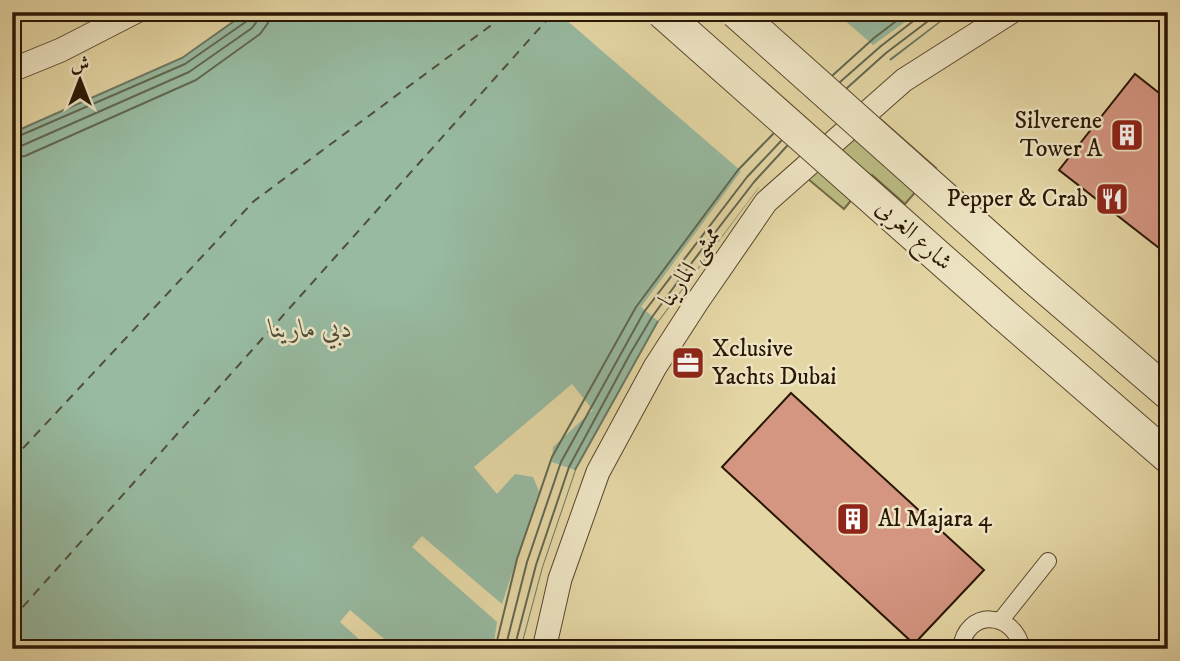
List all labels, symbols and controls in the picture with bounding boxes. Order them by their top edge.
north arrow [46,46,116,116]
text: ش [71,53,89,76]
place label: Silverene Tower A [1015,106,1103,164]
building icon: Silverene Tower A [1108,116,1146,154]
restaurant icon: Pepper & Crab [1093,180,1131,218]
place label: Pepper & Crab [947,184,1088,214]
street label: شارع الغربى [867,193,959,280]
street label: ممشى المارينا [652,221,728,313]
water label: دبي مارينا [267,313,353,350]
place label: Xclusive Yachts Dubai [712,334,837,392]
office icon: Xclusive Yachts Dubai [669,344,707,382]
building icon: Al Majara 4 [834,500,872,538]
place label: Al Majara 4 [878,504,993,534]

